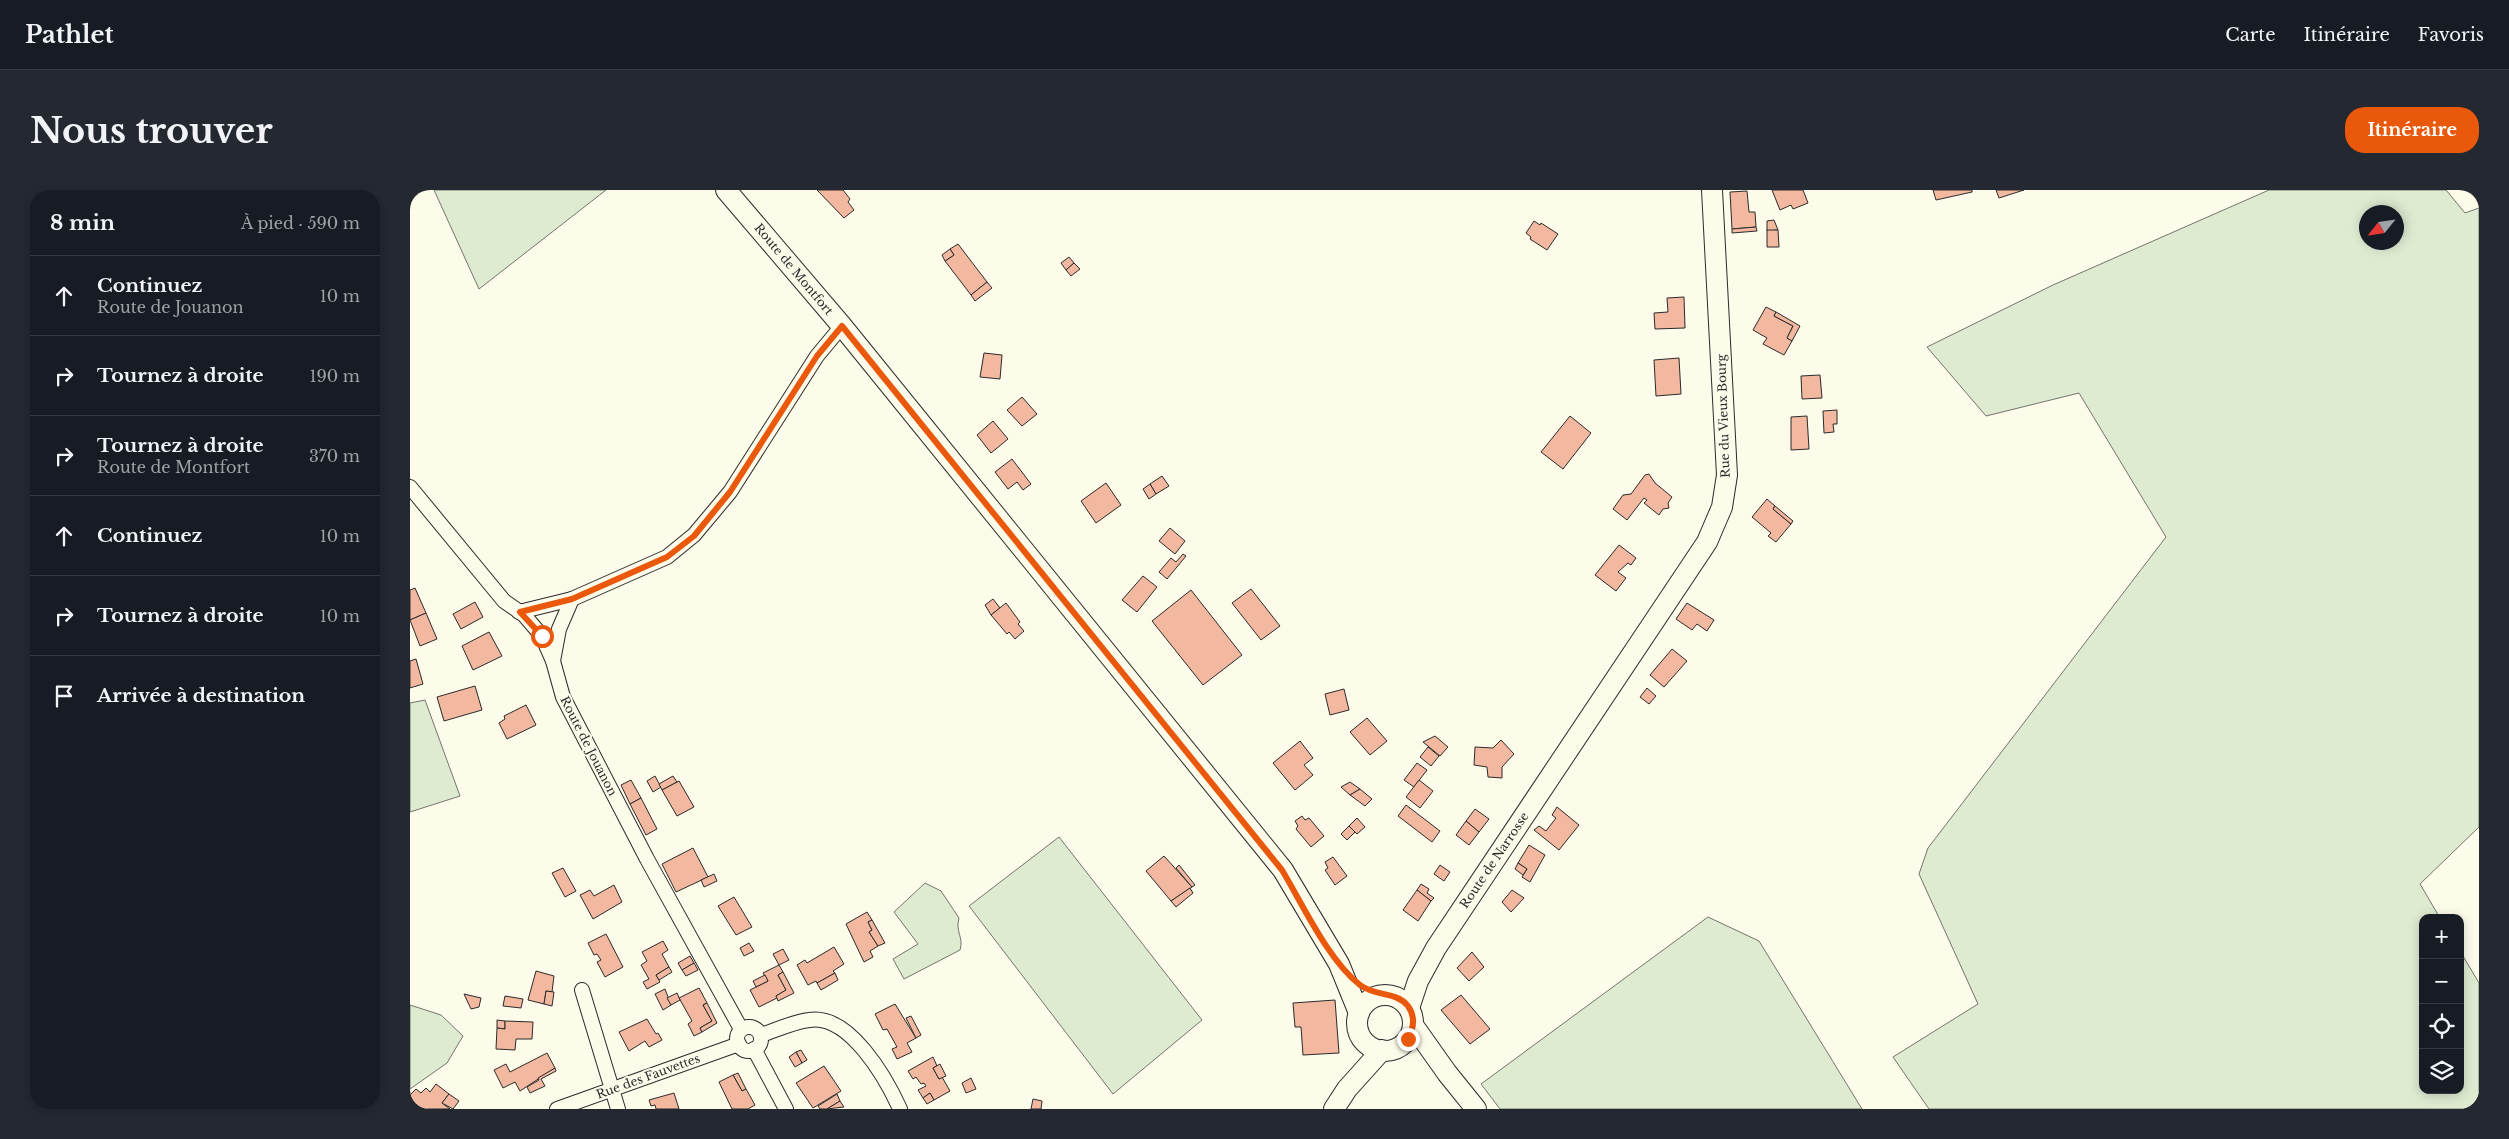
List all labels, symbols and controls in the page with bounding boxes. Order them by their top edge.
text: Pathlet [25,20,114,49]
text: Carte [2225,24,2275,46]
text: Itinéraire [2303,24,2390,46]
text: Favoris [2418,24,2484,46]
button: Itinéraire [2345,107,2479,153]
text: Nous trouver [30,109,273,152]
north arrow [2359,205,2404,250]
text: 8 min [50,210,115,236]
text: À pied · 590 m [241,213,360,233]
street label: Route de Montfort [751,220,837,318]
text: Continuez [97,274,202,297]
icon: ahead [50,282,78,310]
text: 10 m [320,286,360,306]
text: Route de Jouanon [97,297,243,317]
street label: Rue du Vieux Bourg [1713,353,1733,478]
icon: right [50,362,78,390]
text: Tournez à droite [97,364,264,387]
text: 190 m [309,366,360,386]
text: Tournez à droite [97,434,264,457]
icon: right [50,442,78,470]
text: 370 m [309,446,360,466]
text: Route de Montfort [97,457,250,477]
icon: ahead [50,522,78,550]
text: Continuez [97,524,202,547]
text: 10 m [320,526,360,546]
icon: right [50,602,78,630]
text: Tournez à droite [97,604,264,627]
text: 10 m [320,606,360,626]
route start [531,625,554,648]
icon: arrive [50,682,78,710]
text: Arrivée à destination [97,684,305,707]
street label: Route de Jouanon [557,694,621,798]
street label: Route de Narrosse [1456,809,1532,911]
map controls [2419,914,2464,1094]
button: + [2419,914,2464,959]
button: − [2419,959,2464,1004]
button: locate [2419,1004,2464,1049]
route end [1397,1028,1420,1051]
button: layers [2419,1049,2464,1094]
street label: Rue des Fauvettes [594,1050,702,1102]

